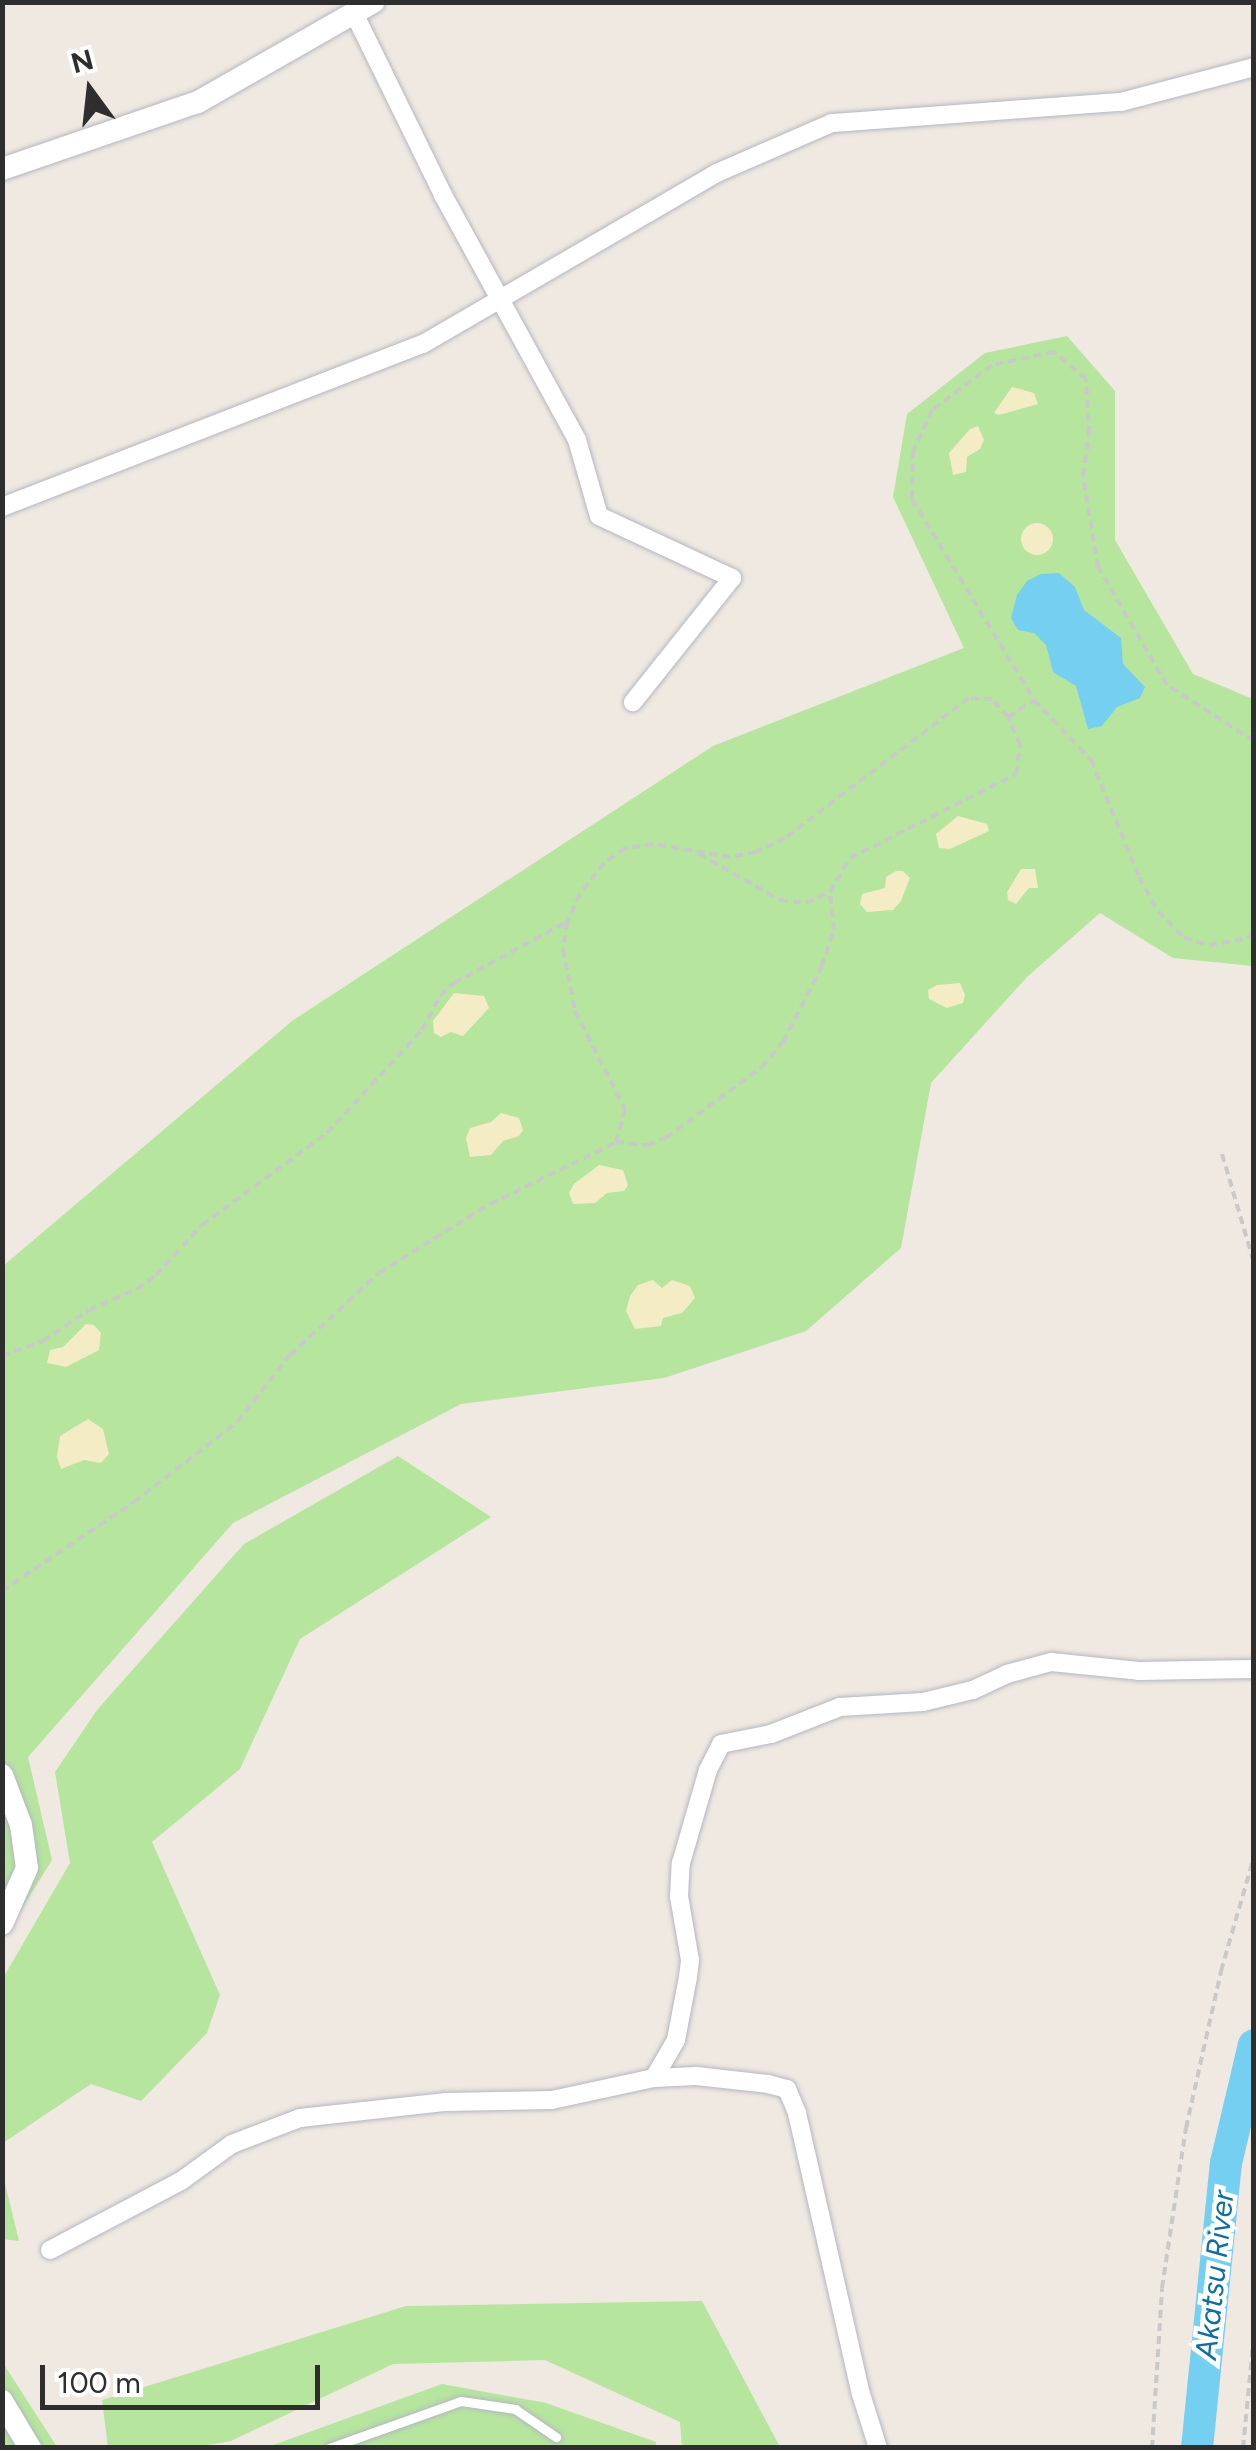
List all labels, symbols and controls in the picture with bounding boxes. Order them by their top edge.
north arrow [40,40,140,140]
text: N [67,42,97,80]
water label: Akatsu River [1188,2189,1242,2361]
scale bar [45,2345,325,2407]
text: 100 m [57,2364,141,2401]

